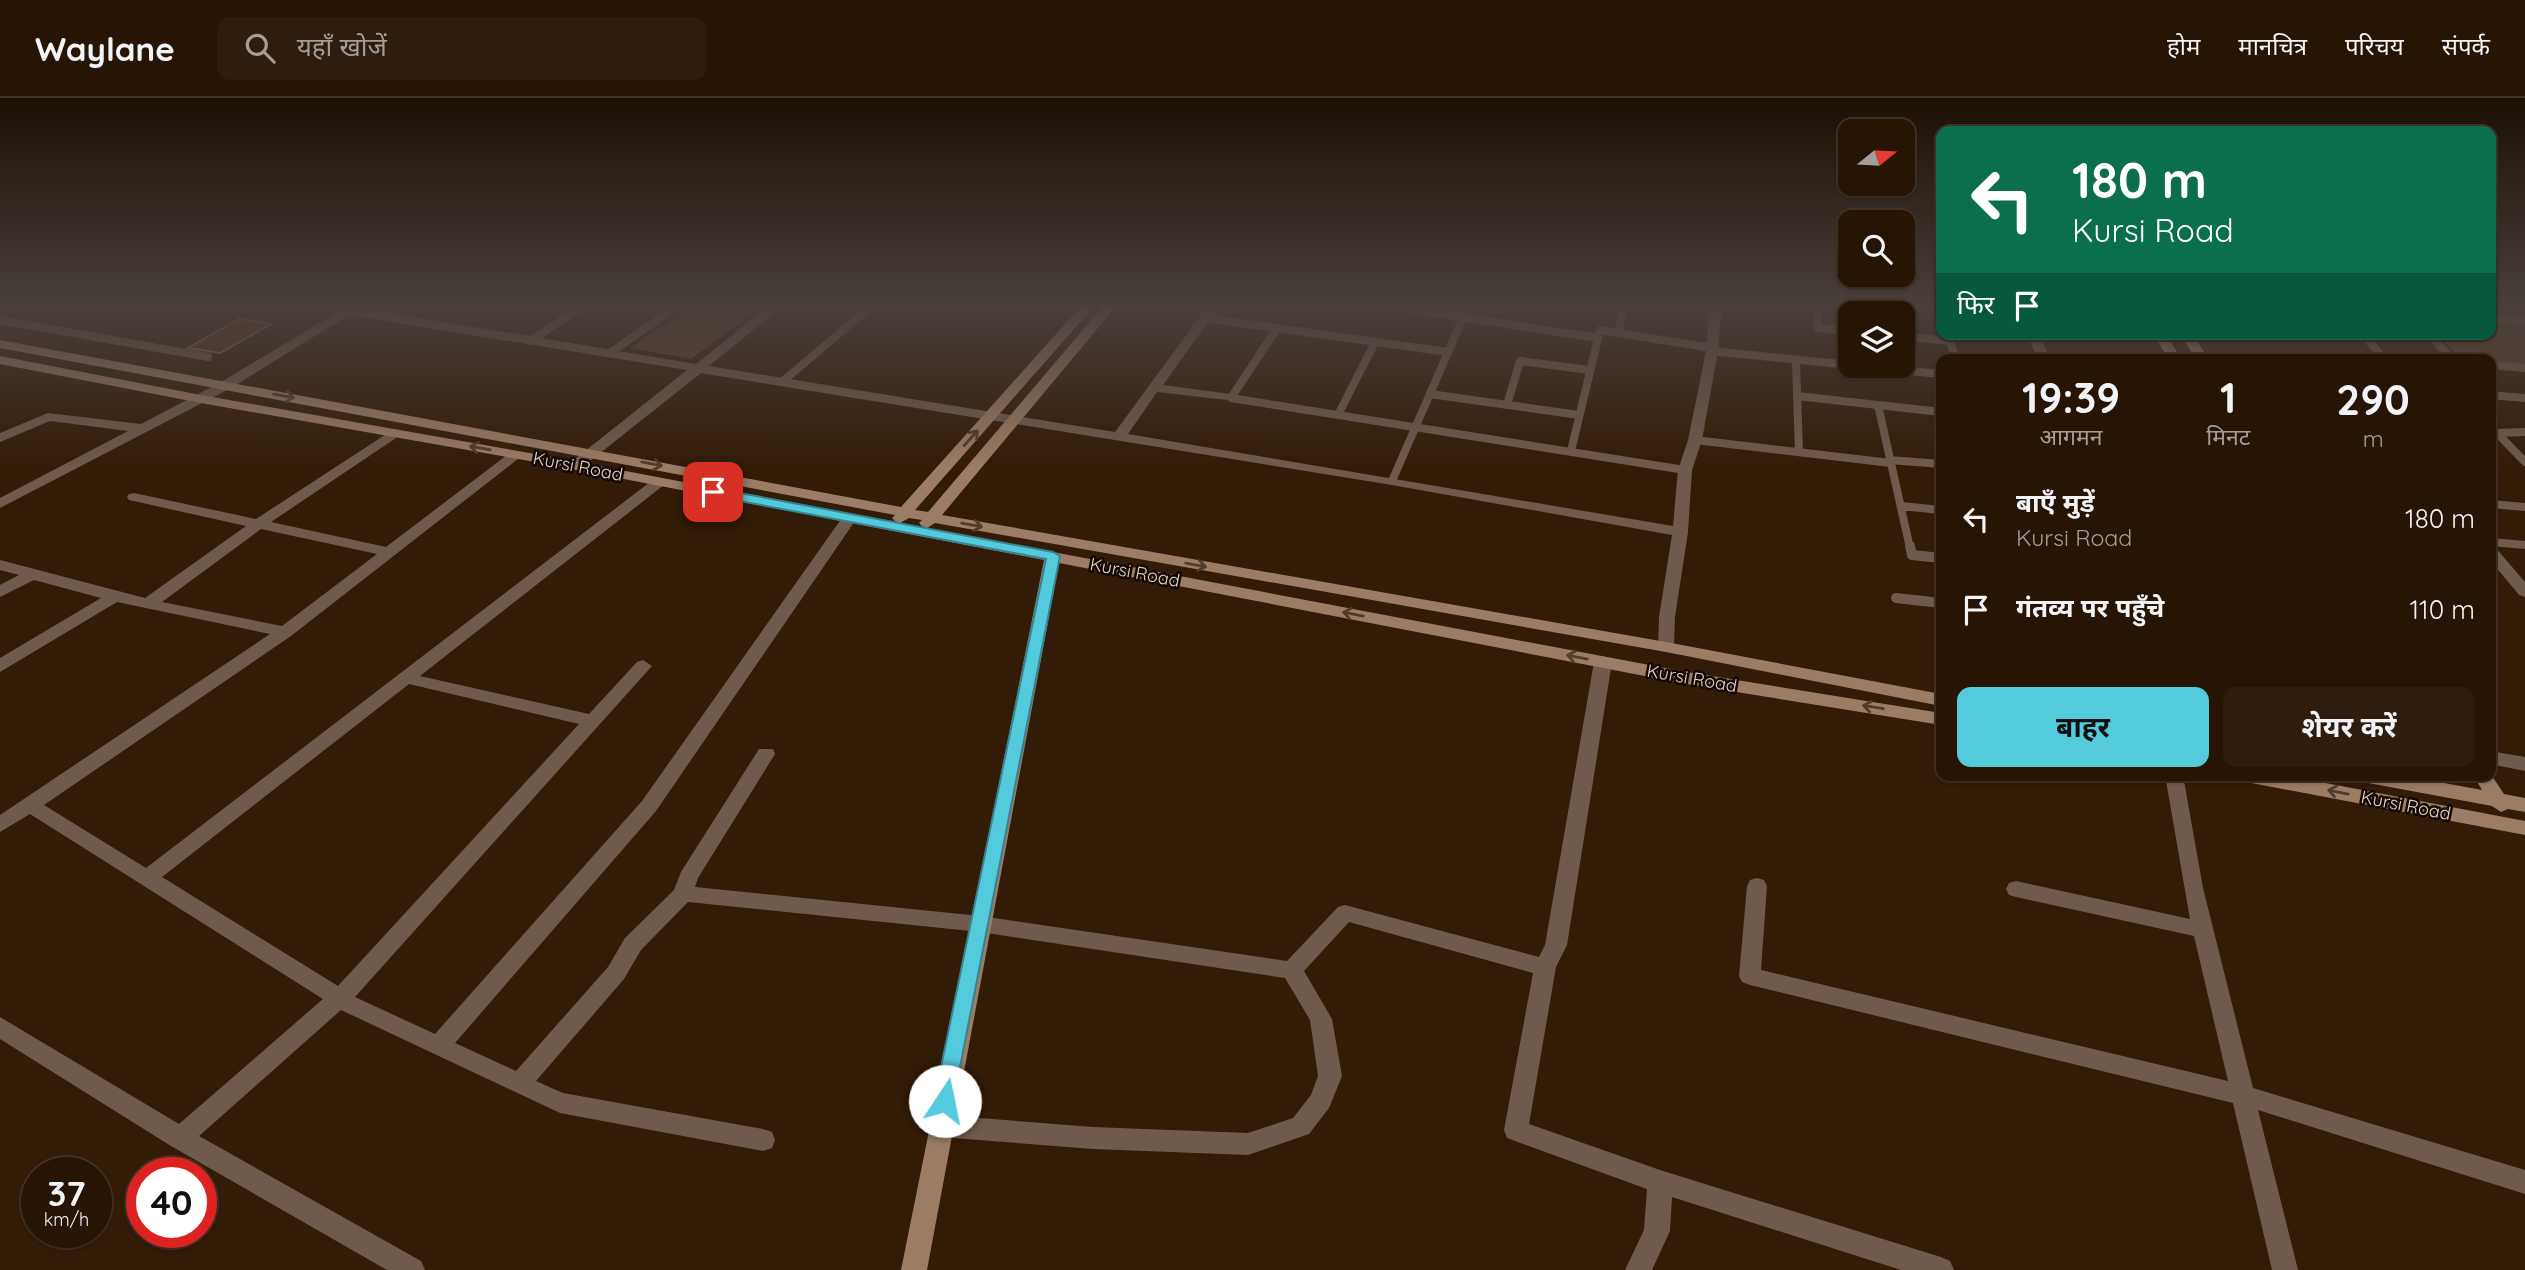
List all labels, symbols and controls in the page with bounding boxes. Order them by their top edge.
search box [217,17,707,80]
text: Waylane [35,28,175,69]
icon: search [241,29,279,67]
text: यहाँ खोजें [297,30,387,63]
text: होम [2167,31,2200,61]
text: मानचित्र [2238,31,2307,61]
text: परिचय [2345,31,2404,61]
text: संपर्क [2442,31,2490,61]
north arrow [1838,119,1914,196]
map controls [1838,119,1915,378]
text: 180 m [2072,149,2207,210]
icon: left [1957,154,2048,245]
button: search [1838,210,1915,287]
text: Kursi Road [2072,210,2234,250]
icon: arrive [2008,287,2046,325]
text: फिर [1957,288,1994,321]
button: layers [1838,301,1915,378]
text: 19:39 [2022,371,2120,424]
text: 1 [2220,371,2236,424]
text: 290 [2336,373,2410,426]
one-way arrow [272,389,295,403]
text: आगमन [2040,422,2103,451]
text: मिनट [2206,422,2250,451]
text: m [2363,424,2384,453]
one-way arrow [963,429,979,447]
one-way arrow [469,441,492,454]
street label: Kursi Road [531,446,625,486]
one-way arrow [640,458,663,472]
pin [683,462,743,522]
icon: arrive [694,473,732,511]
text: बाएँ मुड़ें [2016,486,2095,519]
icon: left [1957,500,1995,538]
text: 180 m [2405,502,2475,535]
one-way arrow [960,519,983,532]
text: Kursi Road [2016,523,2132,552]
street label: Kursi Road [1088,552,1182,592]
one-way arrow [1184,559,1207,572]
icon: arrive [1957,591,1995,629]
text: गंतव्य पर पहुँचे [2016,591,2164,624]
text: 110 m [2409,593,2475,626]
one-way arrow [1342,607,1365,621]
one-way arrow [1566,650,1589,664]
street label: Kursi Road [1645,659,1739,697]
button: बाहर [1957,687,2209,767]
button: शेयर करें [2223,687,2475,767]
one-way arrow [1863,701,1885,714]
one-way arrow [2327,785,2350,799]
street label: Kursi Road [2359,785,2453,825]
position arrow [908,1064,982,1138]
speed limit sign: 40 [126,1157,217,1248]
text: 37 [47,1171,86,1215]
text: km/h [44,1208,89,1231]

